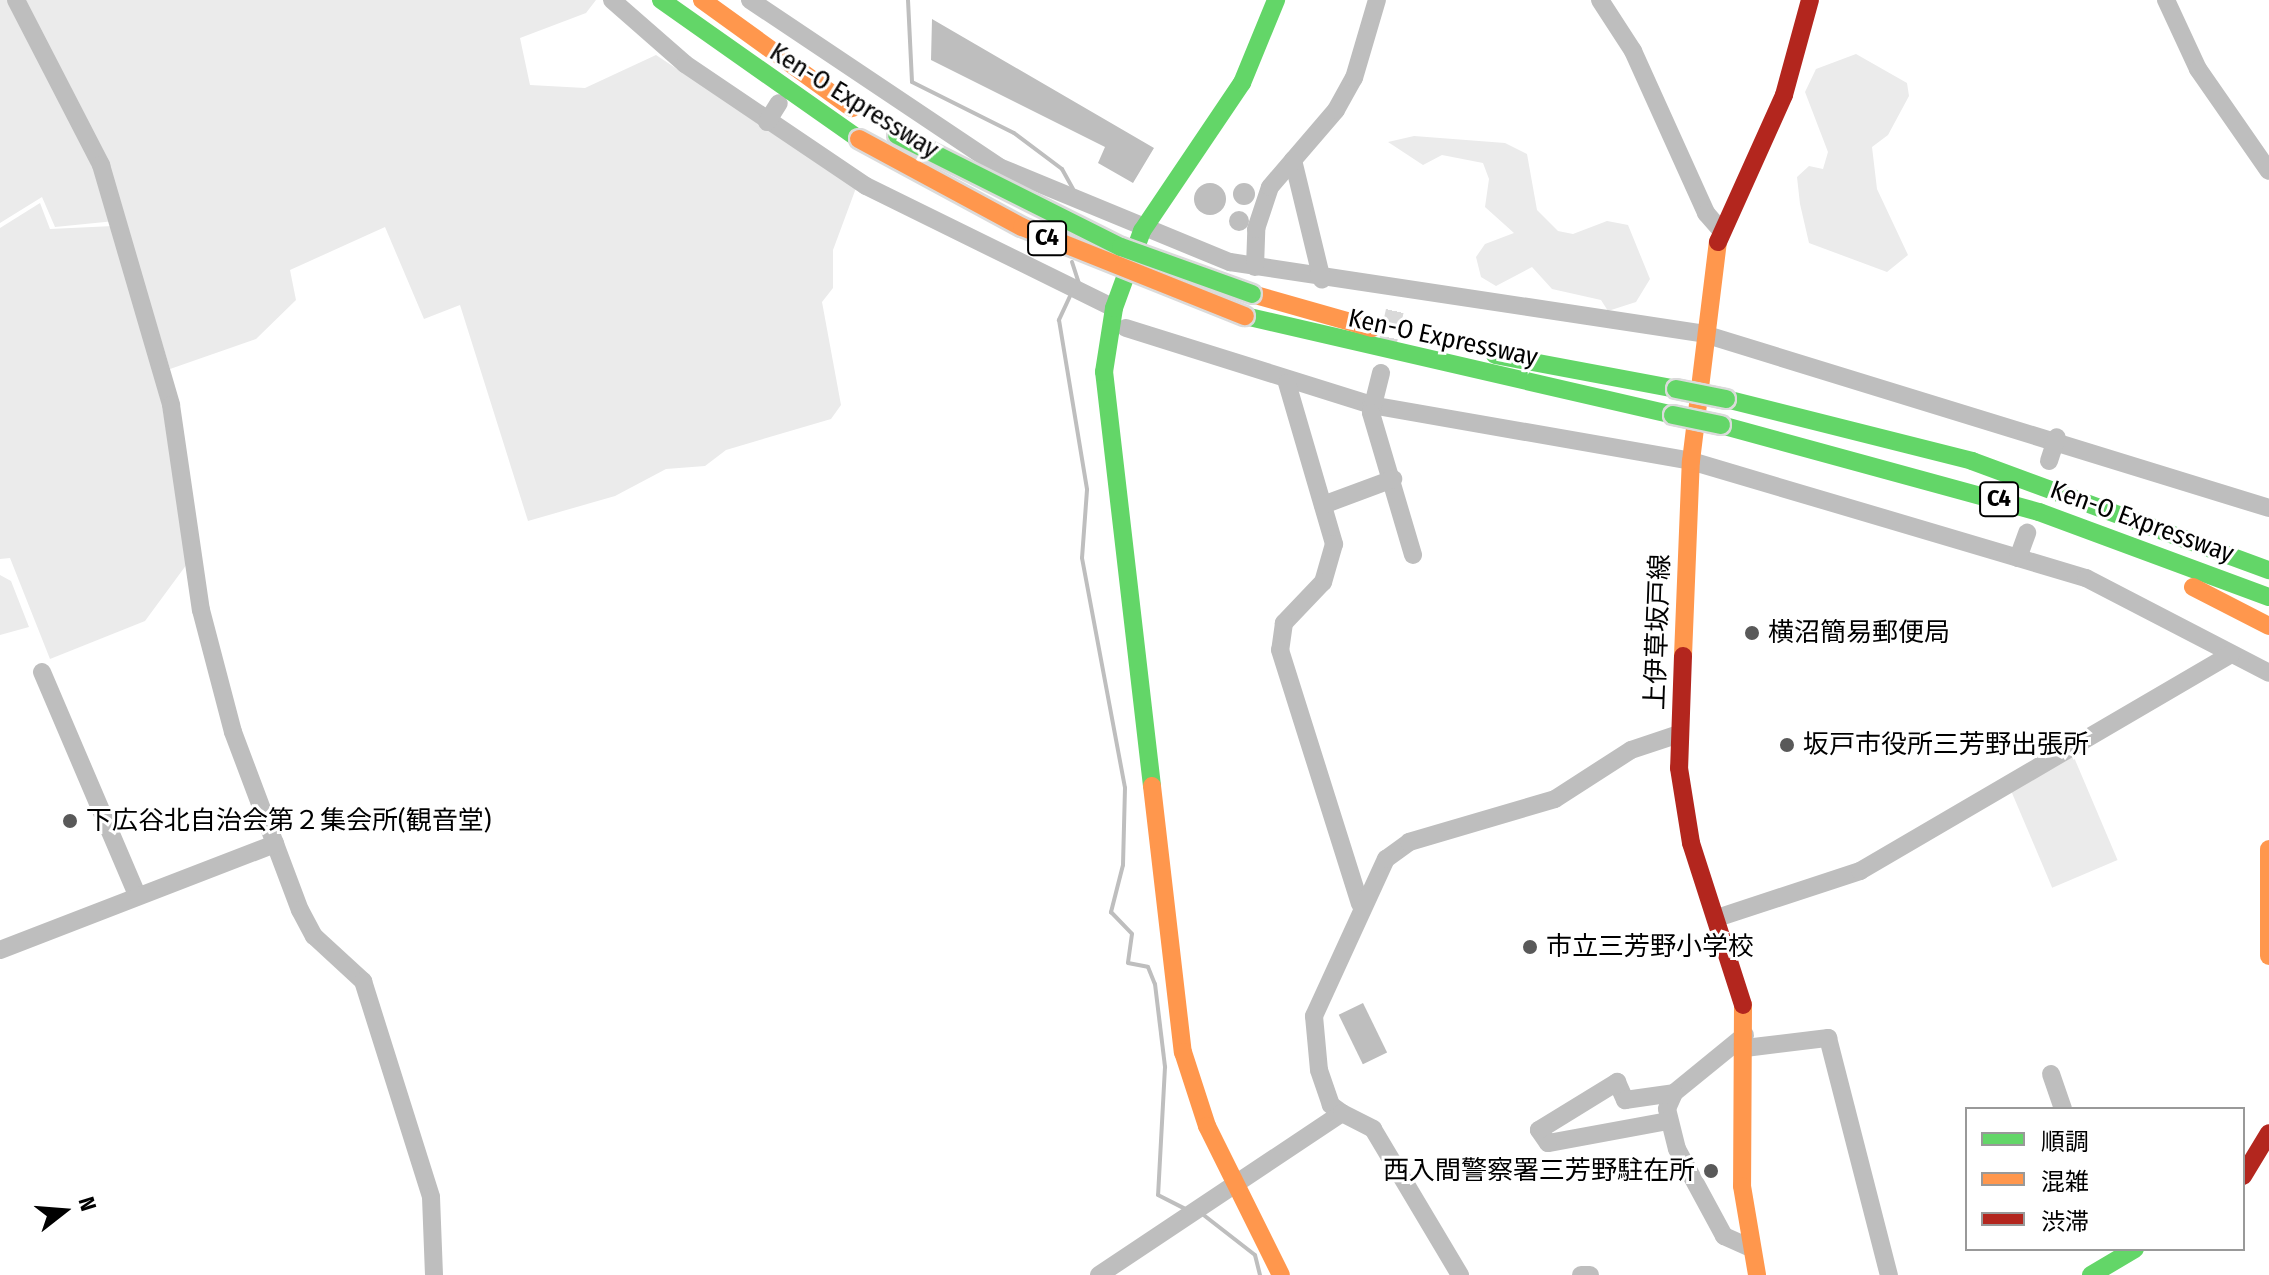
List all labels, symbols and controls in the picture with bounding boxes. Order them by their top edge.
street label: Ken-O Expressway [764,37,944,165]
road number: C4 [1027,218,1067,258]
street label: Ken-O Expressway [1345,303,1541,373]
street label: Ken-O Expressway [2046,474,2238,570]
road number: C4 [1979,479,2019,519]
street label: 上伊草坂戸線 [1640,554,1676,710]
place label: 横沼簡易郵便局 [1768,617,1950,649]
marker: 横沼簡易郵便局 [1743,624,1761,642]
place label: 坂戸市役所三芳野出張所 [1803,729,2089,761]
marker: 坂戸市役所三芳野出張所 [1778,736,1796,754]
place label: 下広谷北自治会第２集会所(観音堂) [86,805,491,837]
marker: 下広谷北自治会第２集会所(観音堂) [61,812,79,830]
place label: 市立三芳野小学校 [1546,931,1754,963]
marker: 市立三芳野小学校 [1521,938,1539,956]
legend [1965,1107,2245,1251]
text: 順調 [2041,1128,2089,1156]
place label: 西入間警察署三芳野駐在所 [1383,1155,1695,1187]
marker: 西入間警察署三芳野駐在所 [1702,1162,1720,1180]
text: 混雑 [2041,1168,2089,1196]
north arrow [24,1171,104,1251]
text: N [73,1194,102,1214]
text: 渋滞 [2041,1208,2089,1236]

